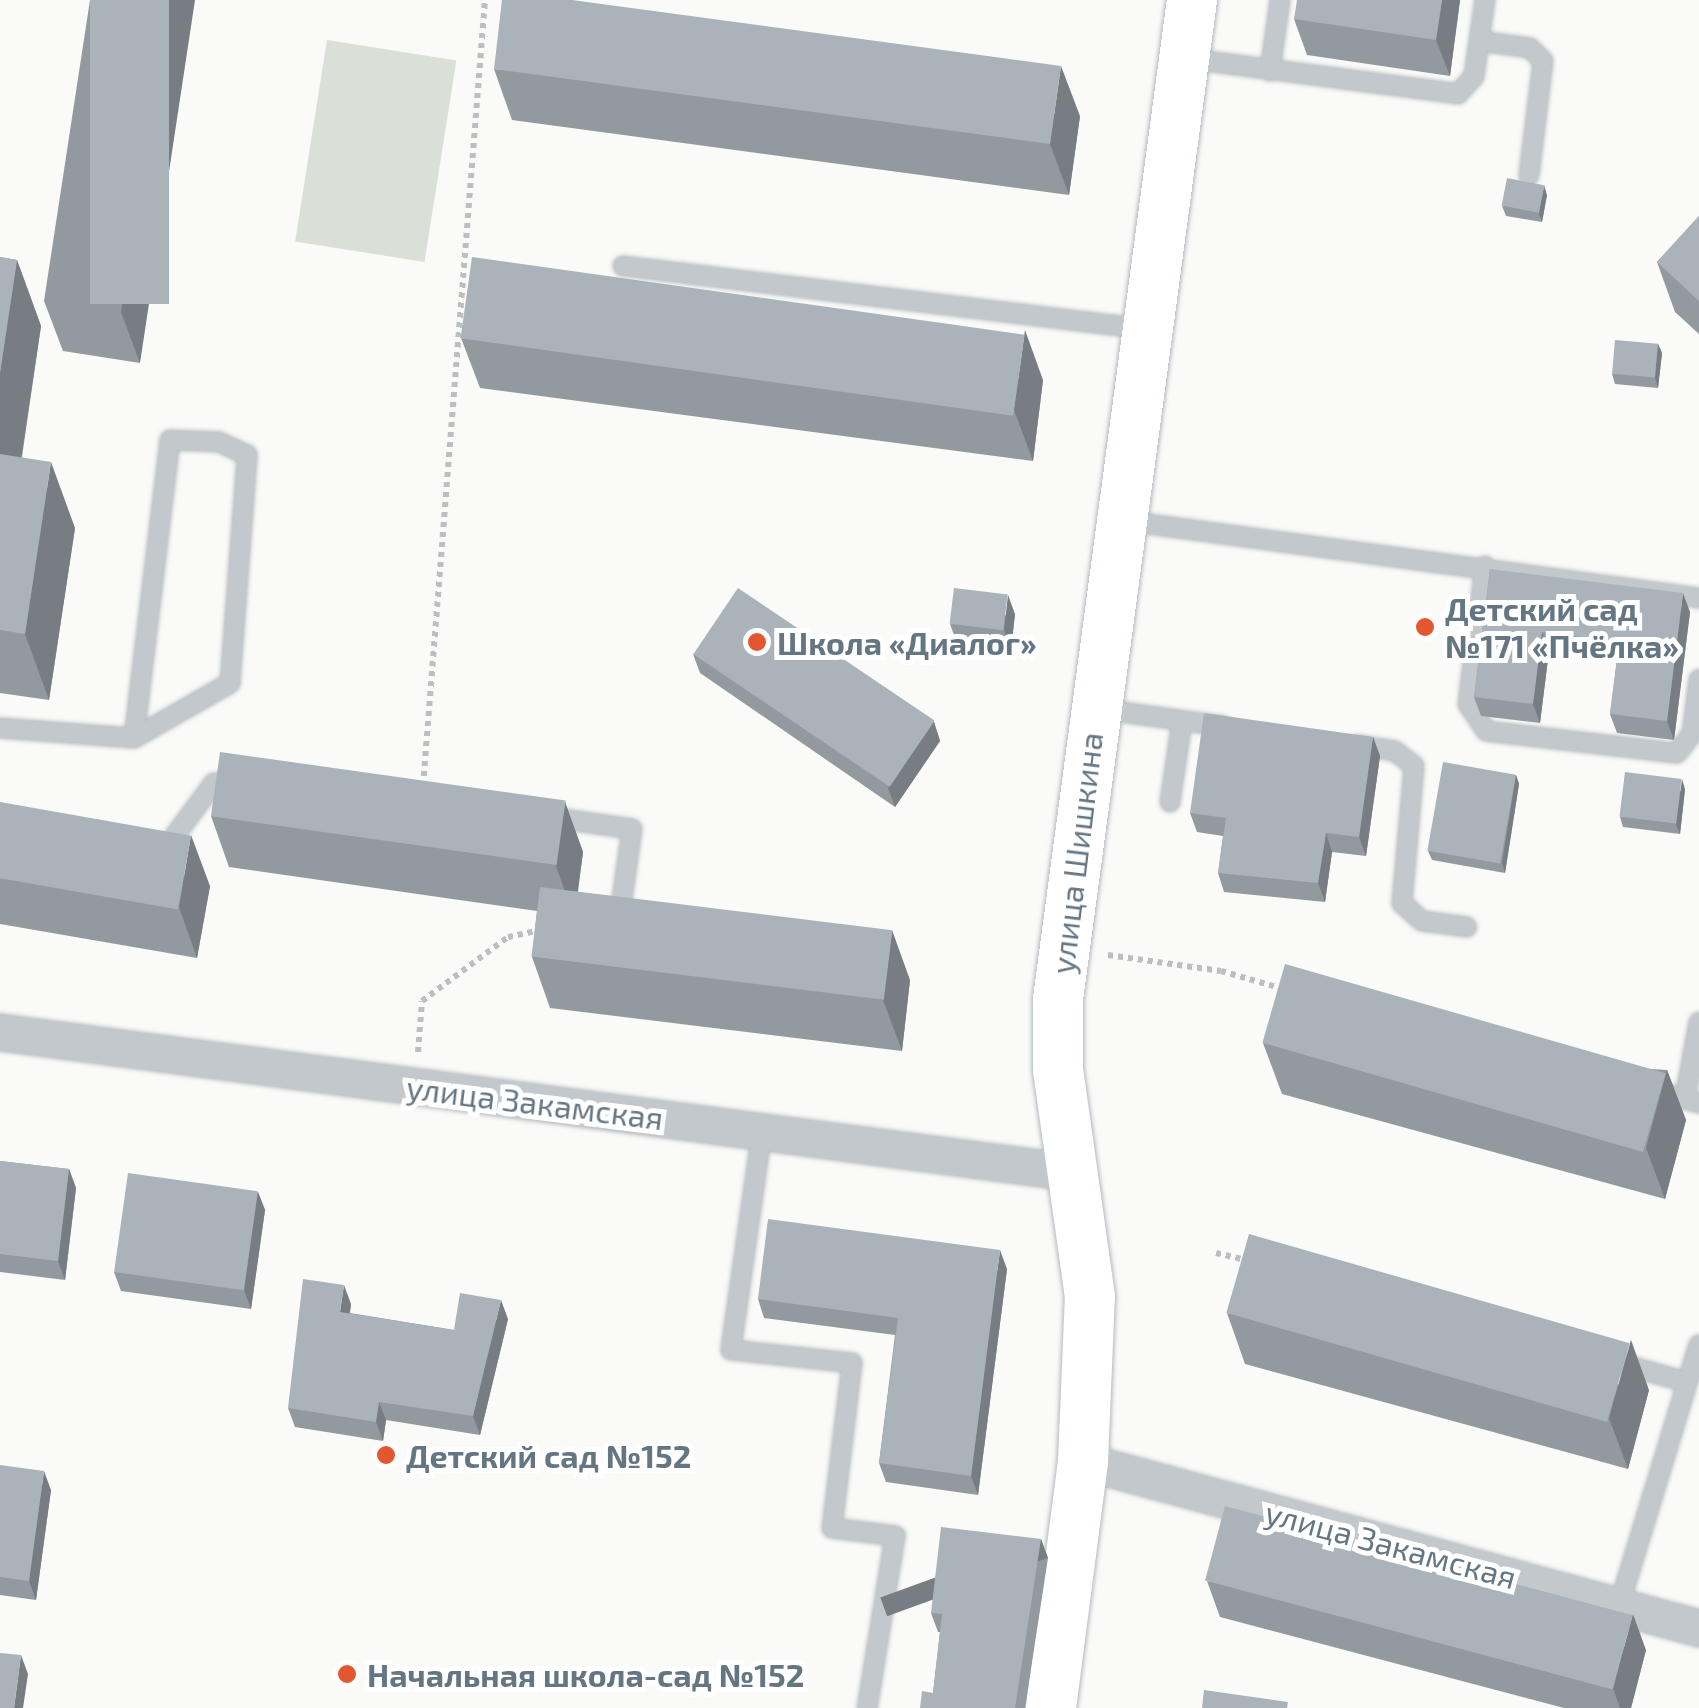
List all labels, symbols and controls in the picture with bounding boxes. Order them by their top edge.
place label: Детский сад №171 «Пчёлка» [1445,590,1679,665]
marker: Детский сад №171 «Пчёлка» [1414,616,1436,638]
place label: Школа «Диалог» [777,623,1037,661]
marker: Школа «Диалог» [746,631,768,653]
street label: улица Шишкина [1042,730,1110,976]
street label: улица Закамская [404,1067,666,1137]
place label: Детский сад №152 [406,1436,691,1474]
marker: Детский сад №152 [375,1444,397,1466]
street label: улица Закамская [1261,1492,1521,1596]
place label: Начальная школа-сад №152 [367,1655,804,1693]
marker: Начальная школа-сад №152 [336,1663,358,1685]

